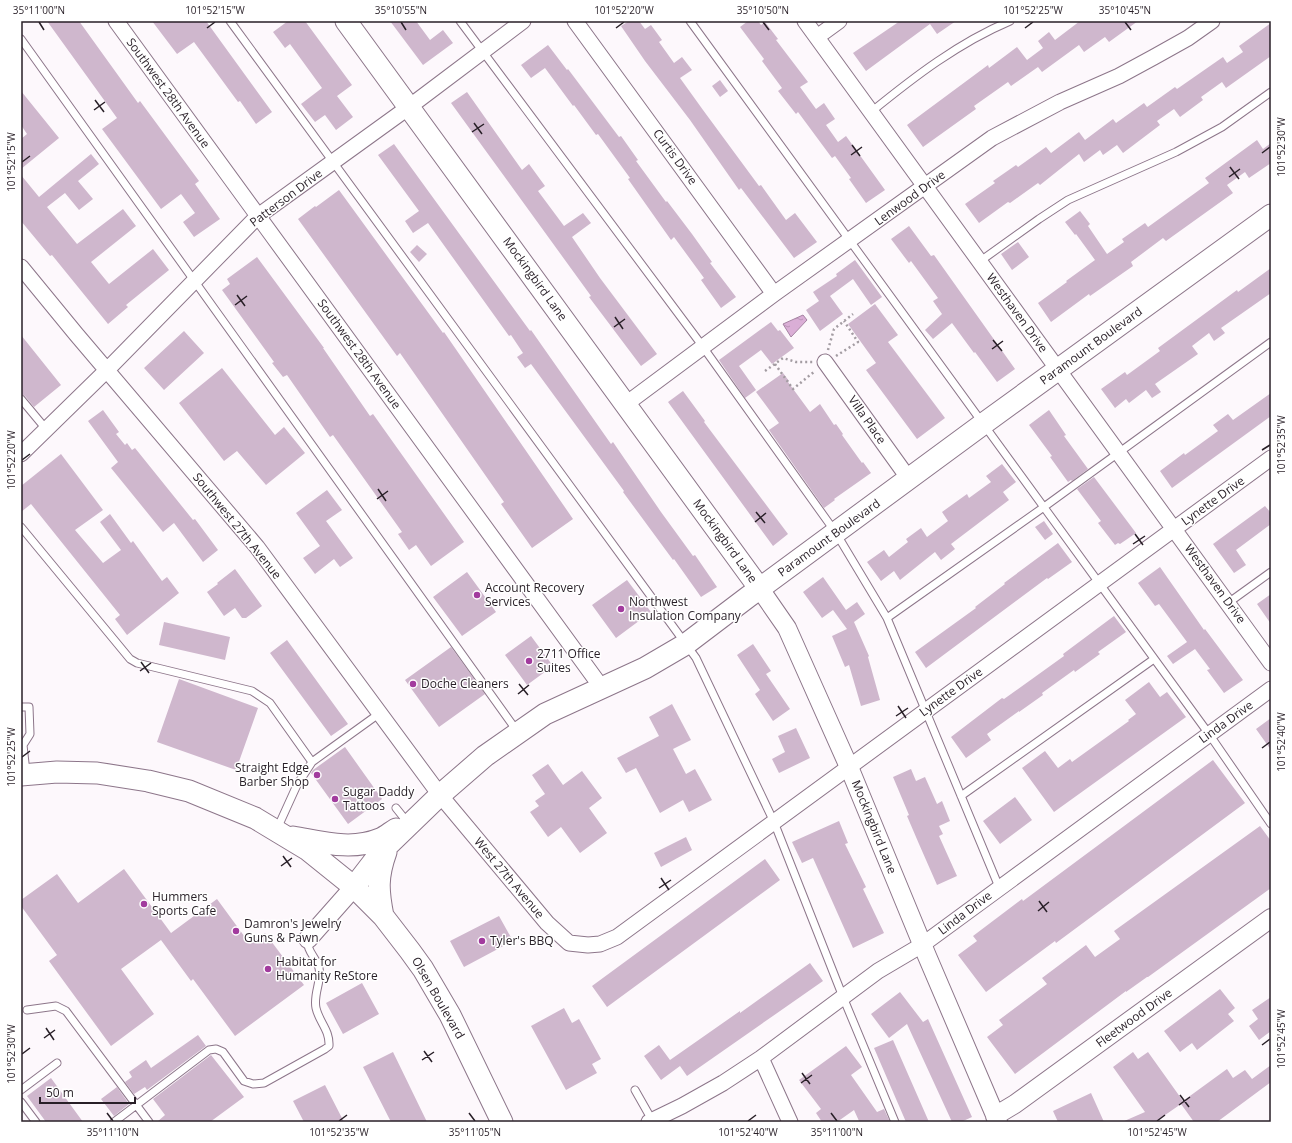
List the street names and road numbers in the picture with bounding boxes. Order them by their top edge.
street label: Southwest 28th Avenue [123,34,214,151]
street label: Curtis Drive [649,125,702,188]
street label: Patterson Drive [246,165,326,231]
street label: Lenwood Drive [871,166,949,229]
street label: Mockingbird Lane [499,233,572,324]
street label: Westhaven Drive [983,270,1052,356]
street label: Southwest 28th Avenue [314,295,405,412]
street label: Paramount Boulevard [1036,303,1145,389]
street label: Villa Place [845,392,890,448]
street label: Southwest 27th Avenue [189,469,286,583]
street label: Lynette Drive [1178,472,1248,529]
street label: Mockingbird Lane [689,495,762,586]
street label: Paramount Boulevard [774,495,883,581]
street label: Westhaven Drive [1181,541,1250,627]
street label: Lynette Drive [916,663,986,720]
street label: Linda Drive [1195,696,1256,747]
street label: Mockingbird Lane [848,777,901,876]
street label: West 27th Avenue [470,833,549,922]
street label: Linda Drive [934,887,995,938]
street label: Olsen Boulevard [408,954,469,1042]
street label: Fleetwood Drive [1092,984,1176,1051]

